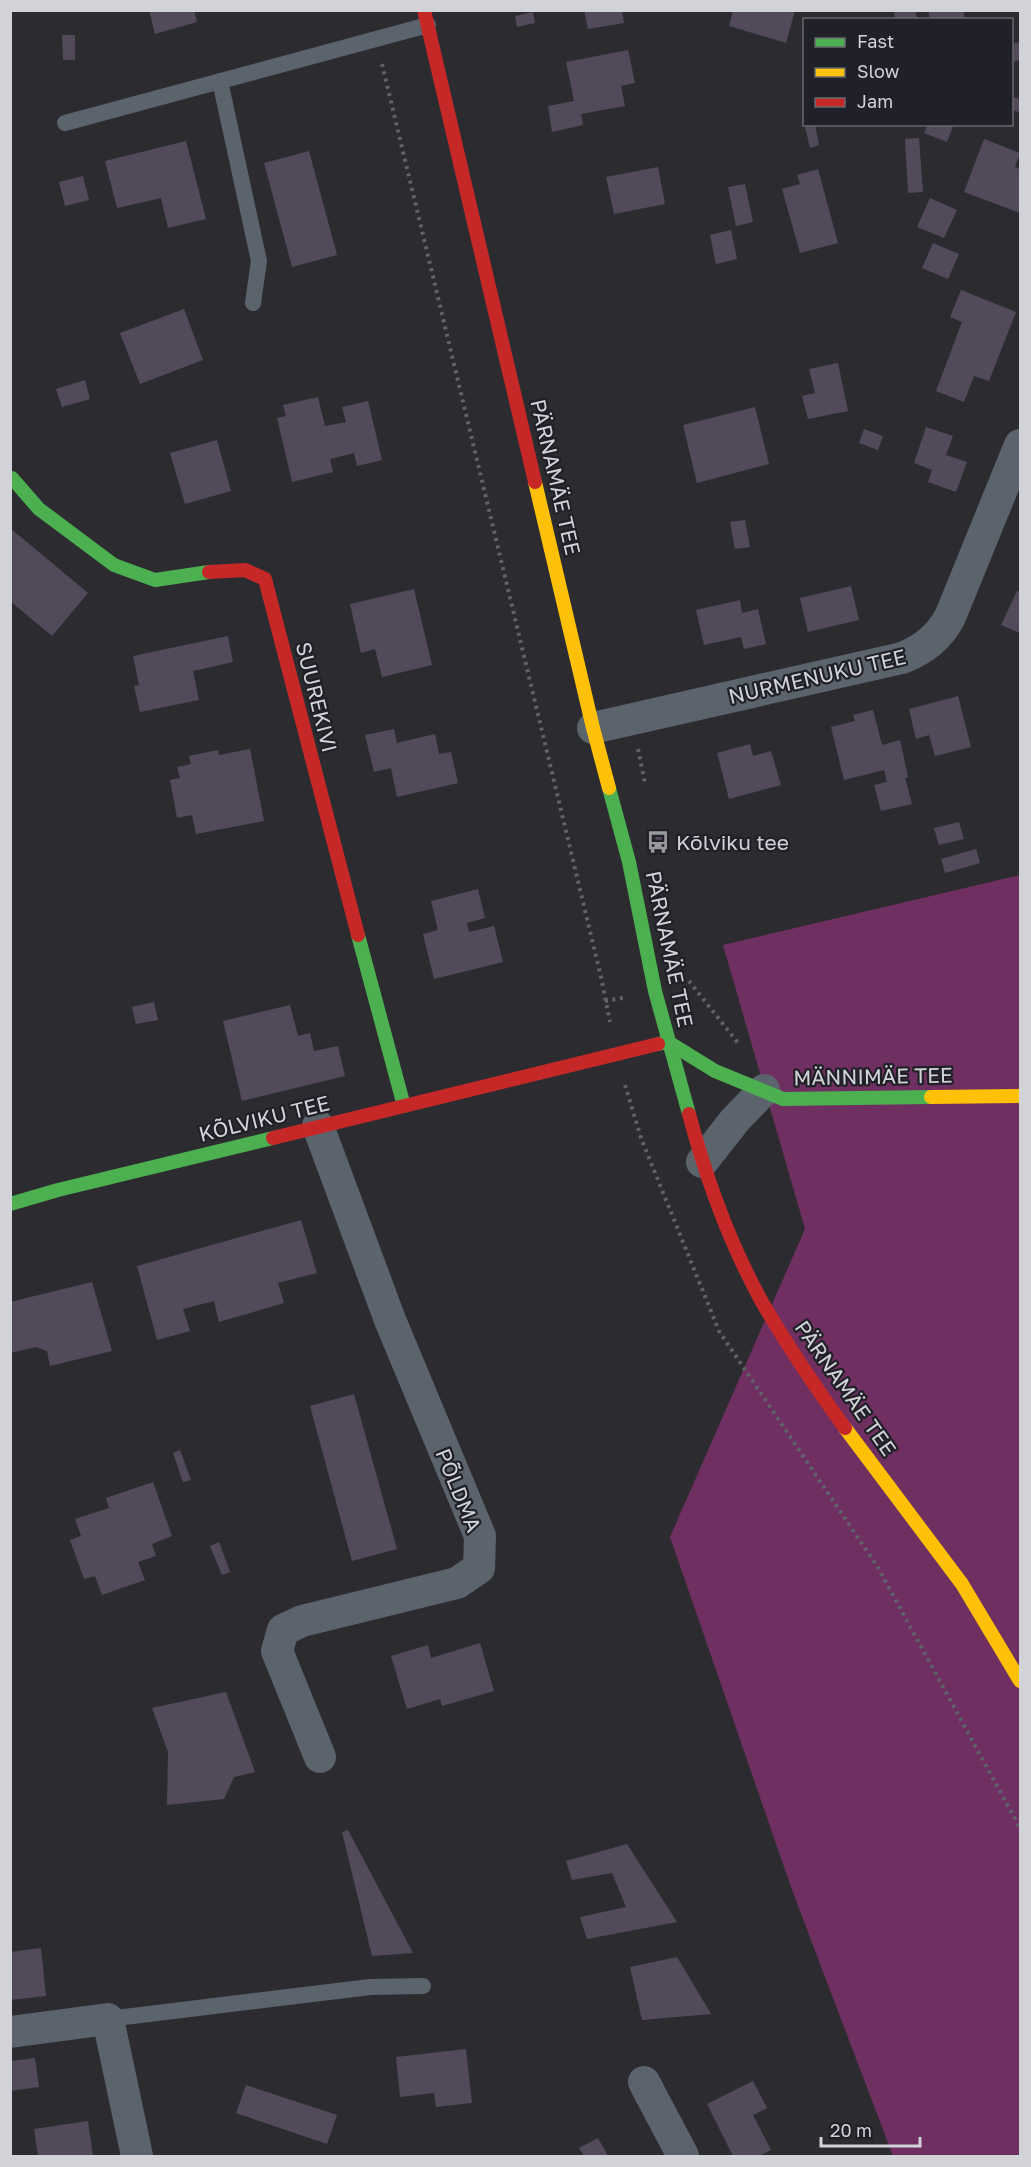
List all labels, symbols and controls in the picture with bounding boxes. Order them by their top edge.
legend [803,18,1013,126]
text: Fast [857,30,894,52]
text: Slow [857,60,900,82]
text: Jam [857,90,893,112]
street label: PÄRNAMÄE TEE [525,396,587,558]
street label: SUUREKIVI [291,639,343,755]
street label: NURMENUKU TEE [726,643,908,709]
bus stop icon: Kõlviku tee [645,829,671,855]
place label: Kõlviku tee [676,829,789,855]
street label: PÄRNAMÄE TEE [641,868,699,1030]
street label: MÄNNIMÄE TEE [793,1062,953,1090]
street label: KÕLVIKU TEE [196,1089,332,1147]
street label: PÄRNAMÄE TEE [790,1315,902,1461]
street label: PÕLDMA [430,1444,488,1536]
scale bar [821,2110,920,2148]
text: 20 m [830,2119,872,2141]

